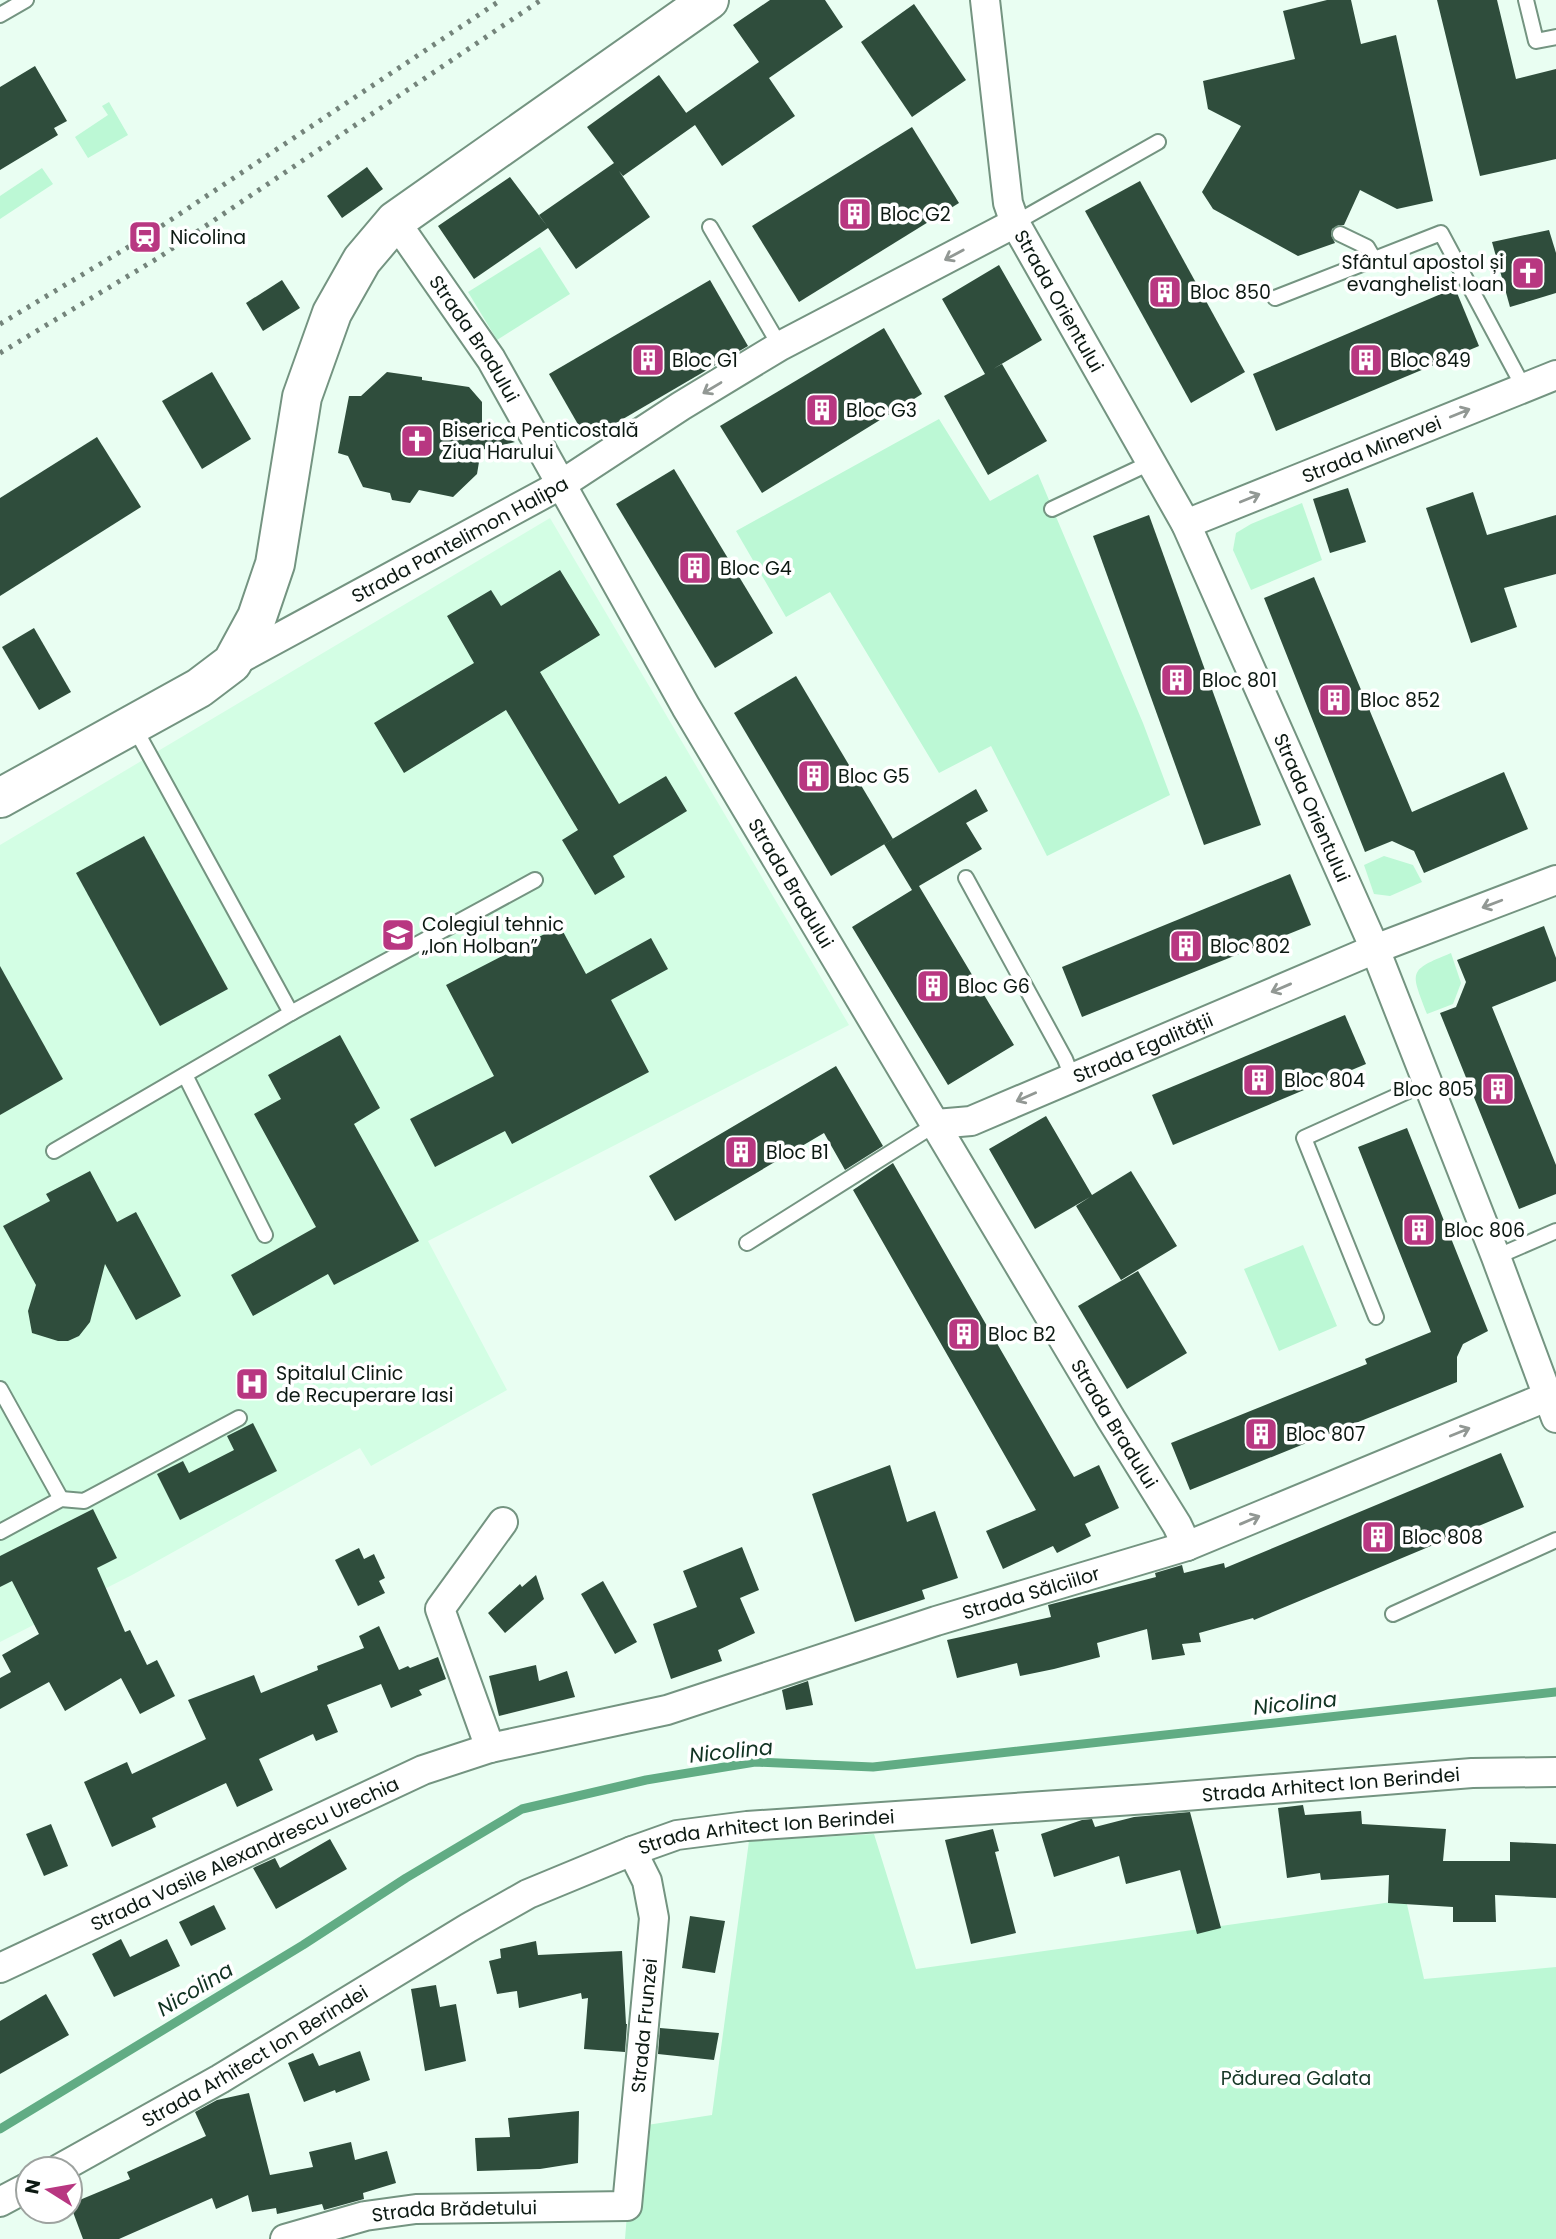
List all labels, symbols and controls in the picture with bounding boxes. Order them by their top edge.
building icon: Bloc G2 [836,195,874,233]
place label: Bloc G2 [880,201,951,228]
station icon: Nicolina [126,218,164,256]
place label: Nicolina [170,224,246,251]
street label: Strada Orientului [1008,225,1111,377]
one-way arrow [944,249,965,262]
place label: Sfântul apostol și evanghelist Ioan [1342,249,1504,298]
church icon: Sfântul apostol și evanghelist Ioan [1509,254,1547,292]
street label: Strada Bradului [423,270,526,407]
building icon: Bloc 850 [1146,273,1184,311]
place label: Bloc 850 [1190,279,1271,306]
building icon: Bloc G1 [629,341,667,379]
building icon: Bloc 849 [1347,341,1385,379]
place label: Bloc G1 [672,347,738,374]
place label: Bloc 849 [1390,347,1471,374]
one-way arrow [702,381,722,395]
building icon: Bloc G3 [803,391,841,429]
place label: Bloc G3 [846,397,917,424]
one-way arrow [1449,405,1471,418]
street label: Strada Minervei [1298,409,1445,489]
place label: Biserica Penticostală Ziua Harului [442,417,639,466]
church icon: Biserica Penticostală Ziua Harului [398,422,436,460]
street label: Strada Pantelimon Halipa [346,470,573,609]
one-way arrow [1238,491,1260,504]
building icon: Bloc G4 [676,549,714,587]
place label: Bloc G4 [720,555,792,582]
building icon: Bloc 801 [1158,661,1196,699]
place label: Bloc 801 [1202,667,1277,694]
building icon: Bloc 852 [1316,681,1354,719]
place label: Bloc 852 [1360,687,1440,714]
street label: Strada Orientului [1267,729,1357,886]
building icon: Bloc G5 [795,757,833,795]
place label: Bloc G5 [838,763,910,790]
street label: Strada Bradului [742,813,840,953]
one-way arrow [1482,899,1504,912]
place label: Colegiul tehnic „Ion Holban” [421,911,564,960]
school or university icon: Colegiul tehnic „Ion Holban” [379,916,417,954]
building icon: Bloc 802 [1167,927,1205,965]
place label: Bloc 802 [1210,933,1290,960]
building icon: Bloc G6 [914,967,952,1005]
place label: Bloc G6 [958,973,1030,1000]
one-way arrow [1271,983,1292,996]
street label: Strada Egalității [1069,1006,1217,1090]
building icon: Bloc 804 [1240,1061,1278,1099]
place label: Bloc 804 [1284,1067,1365,1094]
building icon: Bloc 805 [1479,1070,1517,1108]
place label: Bloc 805 [1393,1076,1474,1103]
one-way arrow [1016,1091,1038,1104]
building icon: Bloc B1 [722,1133,760,1171]
place label: Bloc B1 [766,1139,829,1166]
building icon: Bloc 806 [1400,1211,1438,1249]
place label: Bloc 806 [1444,1217,1525,1244]
building icon: Bloc B2 [945,1315,983,1353]
place label: Bloc B2 [988,1321,1056,1348]
street label: Strada Bradului [1065,1354,1164,1493]
place label: Spitalul Clinic de Recuperare Iasi [276,1360,453,1409]
hospital icon: Spitalul Clinic de Recuperare Iasi [233,1365,271,1403]
building icon: Bloc 807 [1242,1415,1280,1453]
place label: Bloc 807 [1286,1421,1365,1448]
one-way arrow [1448,1425,1470,1438]
one-way arrow [1238,1513,1260,1526]
building icon: Bloc 808 [1359,1518,1397,1556]
place label: Bloc 808 [1402,1524,1483,1551]
street label: Strada Sălciilor [959,1559,1103,1626]
water label: Nicolina [1252,1684,1338,1722]
water label: Nicolina [688,1732,774,1770]
street label: Strada Arhitect Ion Berindei [1201,1761,1461,1808]
street label: Strada Vasile Alexandrescu Urechia [86,1770,403,1937]
street label: Strada Arhitect Ion Berindei [634,1803,895,1861]
water label: Nicolina [151,1955,239,2023]
street label: Strada Frunzei [624,1957,664,2094]
street label: Strada Arhitect Ion Berindei [137,1979,373,2134]
park label: Pădurea Galata [1221,2065,1371,2092]
north arrow [14,2155,84,2225]
text: N [18,2177,47,2196]
street label: Strada Brădetului [370,2194,537,2228]

